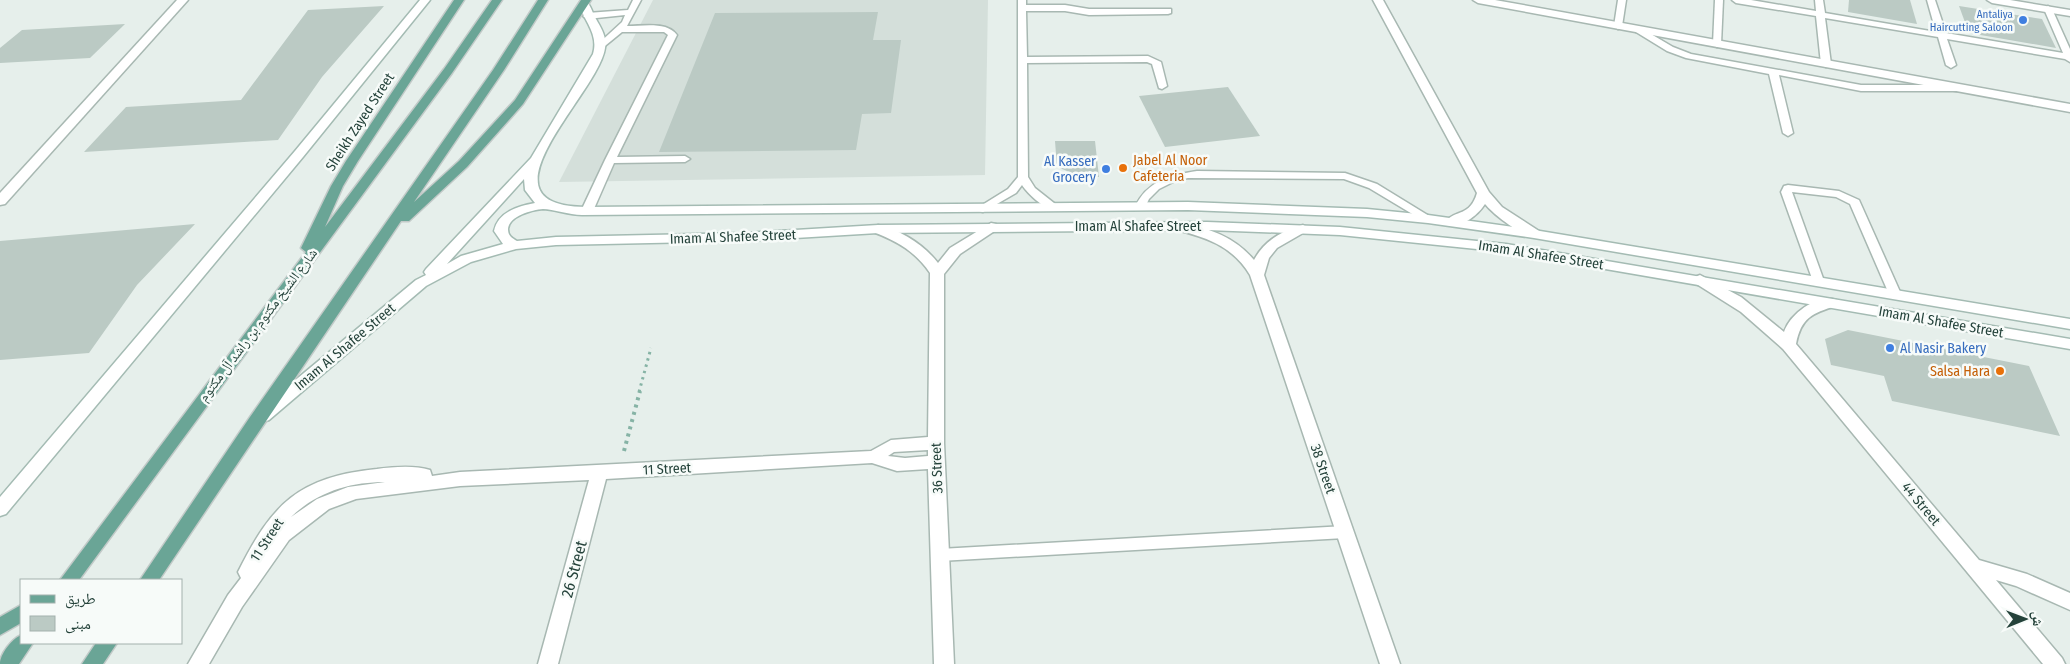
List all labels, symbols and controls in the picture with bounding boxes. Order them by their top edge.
place label: Antaliya Haircutting Saloon [1930,8,2013,34]
marker: Antaliya Haircutting Saloon [2017,14,2029,26]
street label: Sheikh Zayed Street [322,69,398,174]
place label: Jabel Al Noor Cafeteria [1133,152,1208,185]
place label: Al Kasser Grocery [1044,153,1097,186]
marker: Jabel Al Noor Cafeteria [1117,162,1129,174]
marker: Al Kasser Grocery [1100,163,1112,175]
street label: Imam Al Shafee Street [1075,218,1202,235]
street label: Imam Al Shafee Street [669,226,797,248]
street label: Imam Al Shafee Street [1477,237,1605,273]
street label: شارع الشيخ مكتوم بن راشد آل مكتوم [195,245,322,405]
street label: Imam Al Shafee Street [291,300,399,394]
street label: Imam Al Shafee Street [1877,303,2005,341]
place label: Al Nasir Bakery [1900,340,1987,357]
marker: Al Nasir Bakery [1884,342,1896,354]
place label: Salsa Hara [1930,363,1990,380]
marker: Salsa Hara [1994,365,2006,377]
street label: 36 Street [928,442,946,494]
street label: 38 Street [1307,442,1339,496]
street label: 11 Street [642,459,692,479]
street label: 44 Street [1898,479,1944,529]
street label: 11 Street [247,515,288,565]
street label: 26 Street [557,538,591,600]
legend [20,579,182,644]
text: طريق [65,590,96,609]
north arrow [2000,594,2050,644]
text: ش [2029,611,2046,626]
text: مبنى [65,615,91,634]

